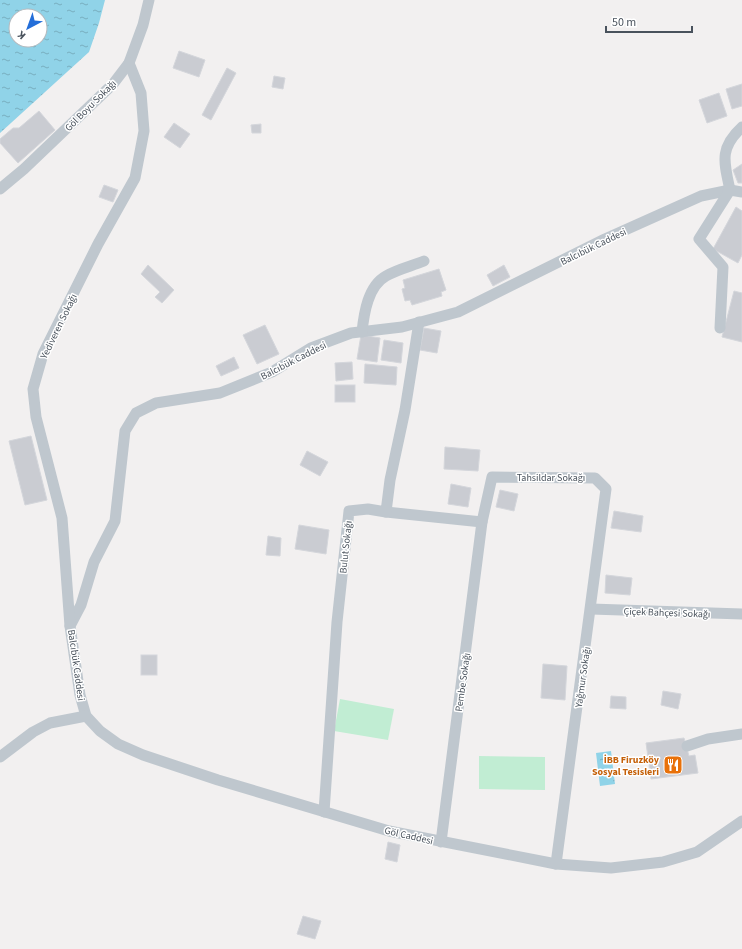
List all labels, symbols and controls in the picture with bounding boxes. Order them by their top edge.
north arrow [8,8,48,48]
scale bar [606,8,692,34]
text: 50 m [612,14,636,31]
text: K [14,27,29,43]
street label: Göl Boyu Sokağı [62,77,120,135]
street label: Balcıbük Caddesi [558,225,629,269]
street label: Yediveren Sokağı [37,292,81,362]
street label: Balcıbük Caddesi [258,338,329,383]
street label: Tahsildar Sokağı [517,471,585,485]
street label: Bulut Sokağı [336,520,356,574]
street label: Çiçek Bahçesi Sokağı [623,604,711,622]
street label: Balcıbük Caddesi [64,629,88,702]
street label: Yağmur Sokağı [572,646,594,710]
street label: Pembe Sokağı [452,652,474,712]
place label: İBB Firuzköy Sosyal Tesisleri [592,753,660,779]
restaurant icon: İBB Firuzköy Sosyal Tesisleri [662,754,684,776]
street label: Göl Caddesi [383,824,435,848]

